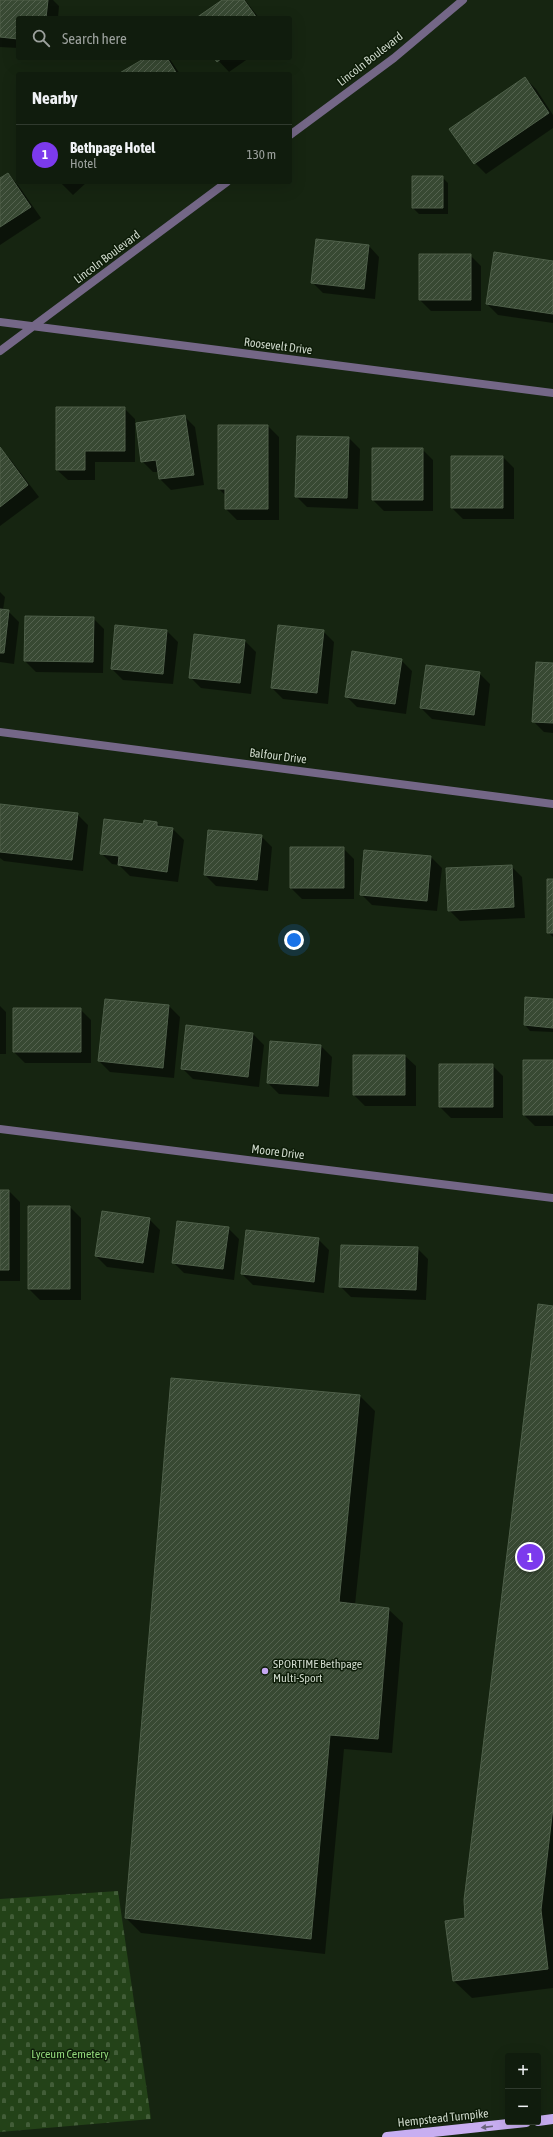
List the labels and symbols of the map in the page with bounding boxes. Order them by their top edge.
street label: Lincoln Boulevard [335,29,405,89]
street label: Lincoln Boulevard [71,228,143,286]
street label: Roosevelt Drive [243,335,313,357]
street label: Balfour Drive [249,746,307,766]
your location [284,930,304,950]
street label: Moore Drive [251,1142,305,1162]
pin: 1 [517,1542,543,1572]
place label: SPORTIME Bethpage Multi-Sport [273,1657,362,1685]
marker: SPORTIME Bethpage Multi-Sport [260,1666,270,1676]
park label: Lyceum Cemetery [31,2047,109,2061]
street label: Hempstead Turnpike [397,2106,489,2130]
one-way arrow [481,2123,493,2130]

